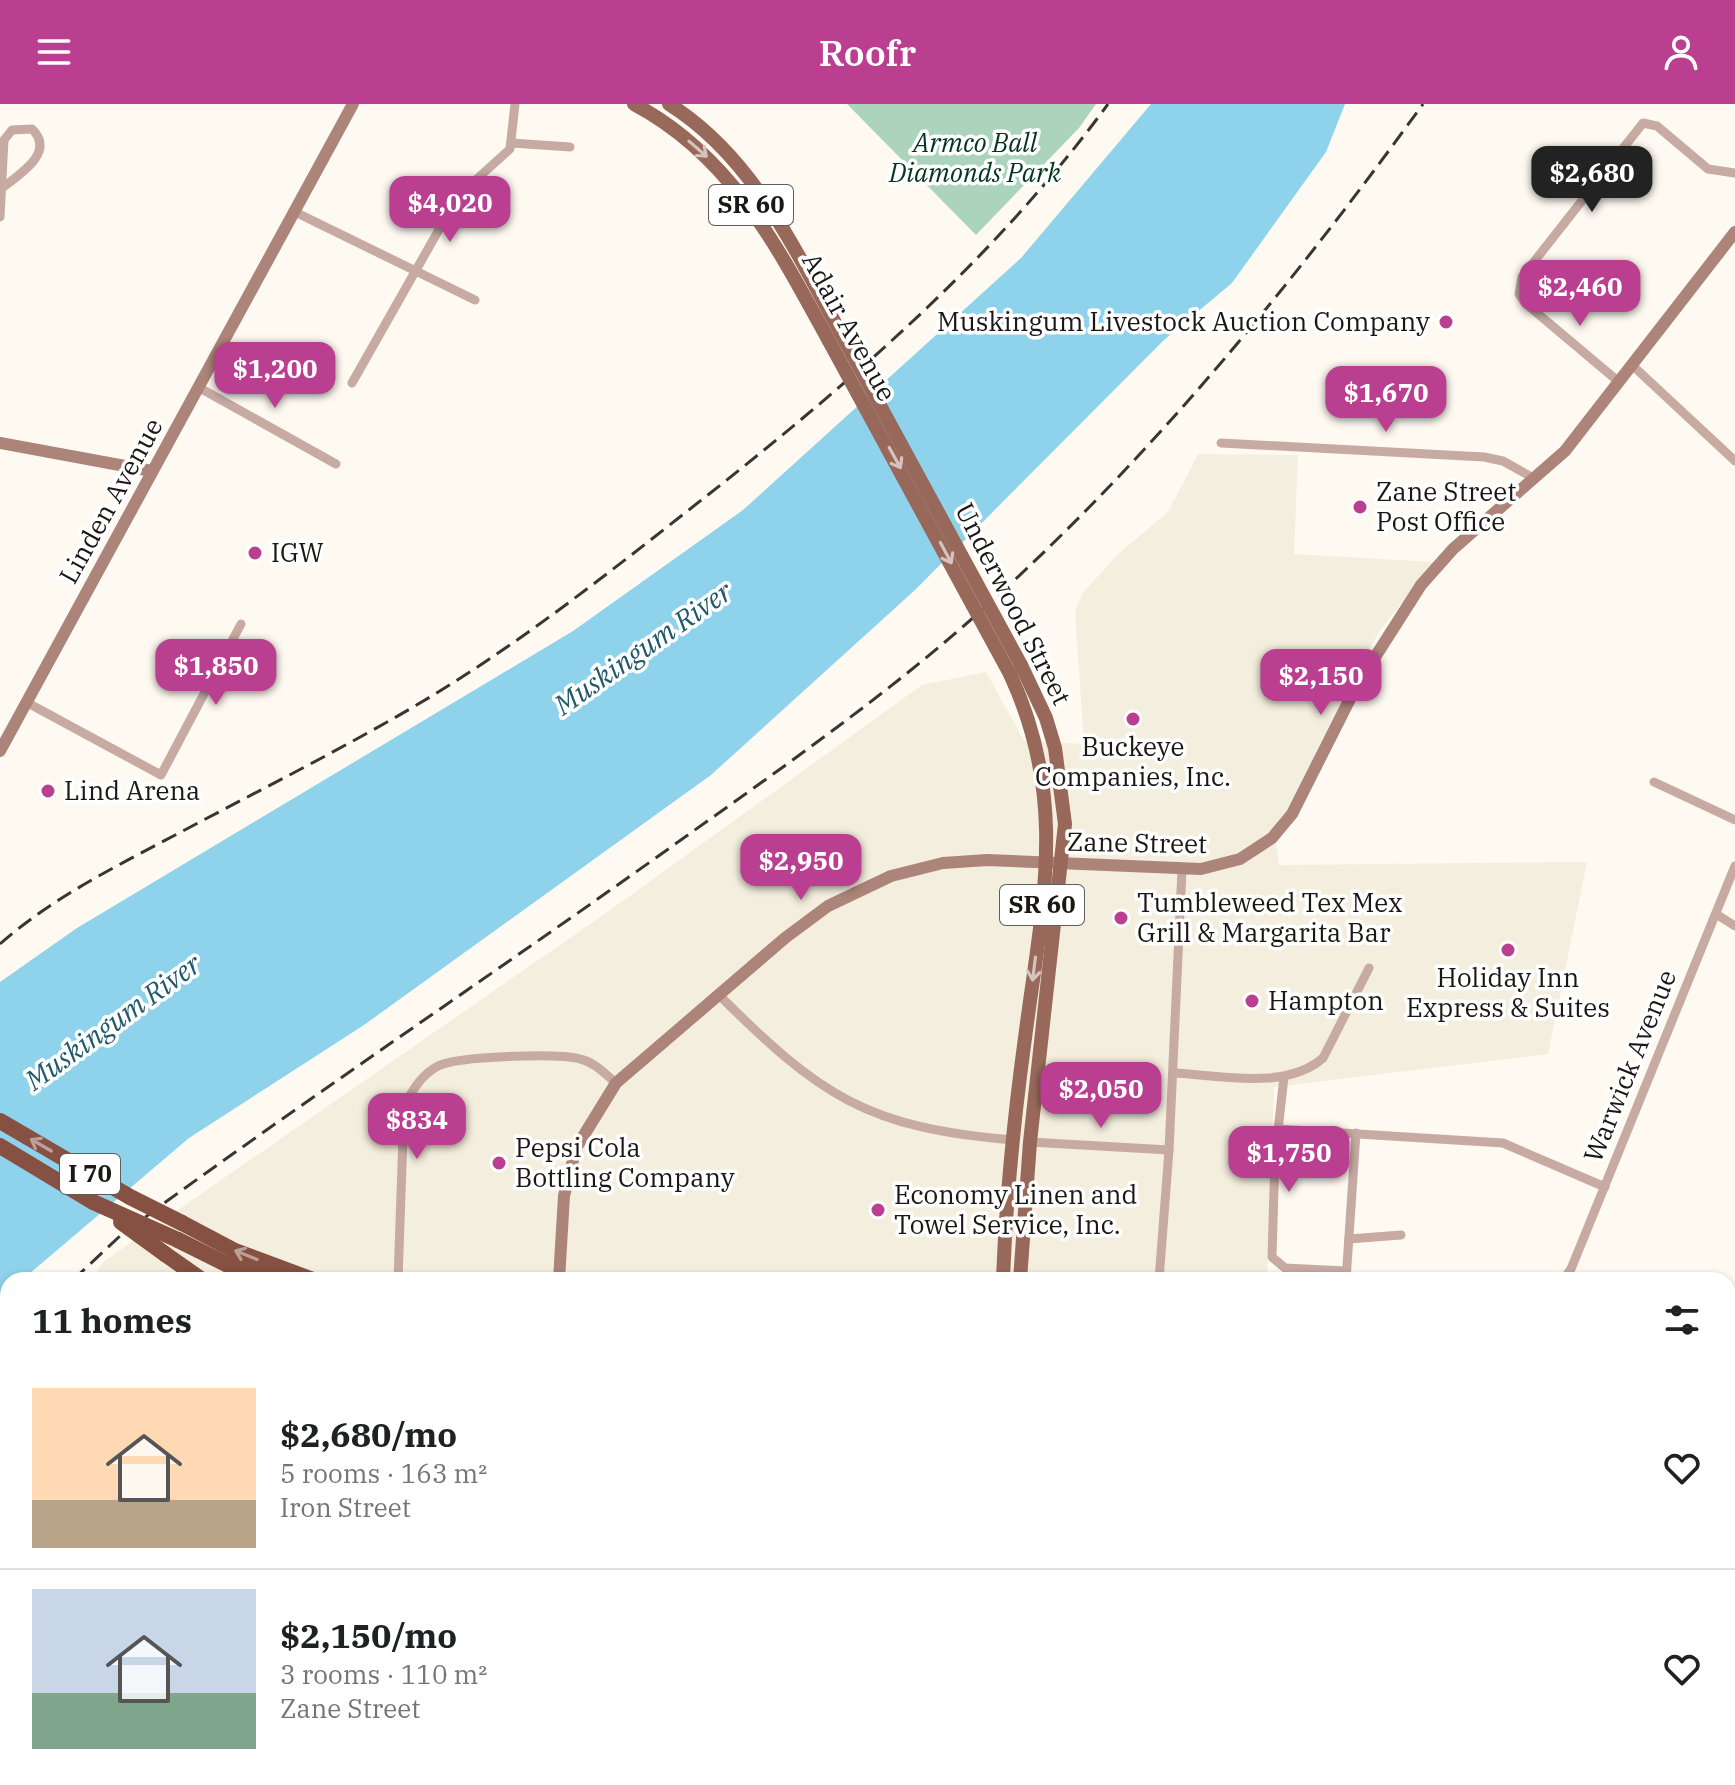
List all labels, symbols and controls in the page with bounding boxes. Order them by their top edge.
text: Roofr [819,29,916,76]
icon: menu [32,30,76,74]
icon: person [1659,30,1703,74]
park label: Armco Ball Diamonds Park [888,125,1061,189]
one-way arrow [687,139,707,157]
pin: $2,680 [1527,146,1657,214]
text: $2,680 [1549,155,1635,189]
pin: $4,020 [385,176,515,244]
text: $4,020 [407,185,493,219]
road number: SR 60 [709,185,793,225]
street label: Adair Avenue [795,246,905,407]
pin: $2,460 [1515,260,1645,328]
text: $2,460 [1537,269,1623,303]
place label: Muskingum Livestock Auction Company [937,304,1430,338]
marker: Muskingum Livestock Auction Company [1437,313,1455,331]
pin: $1,200 [210,342,340,410]
text: $1,200 [232,351,318,385]
pin: $1,670 [1321,366,1451,434]
text: $1,670 [1343,375,1429,409]
street label: Linden Avenue [51,412,170,589]
one-way arrow [887,446,903,469]
place label: Zane Street Post Office [1376,474,1516,538]
street label: Underwood Street [948,497,1080,710]
marker: Zane Street Post Office [1351,498,1369,516]
place label: IGW [271,535,324,569]
one-way arrow [939,541,955,565]
marker: IGW [246,544,264,562]
water label: Muskingum River [546,572,740,723]
pin: $1,850 [151,639,281,707]
text: $1,850 [173,648,259,682]
pin: $2,150 [1256,649,1386,717]
text: $2,150 [1278,658,1364,692]
marker: Buckeye Companies, Inc. [1124,710,1142,728]
place label: Buckeye Companies, Inc. [1035,729,1231,793]
place label: Lind Arena [64,773,200,807]
marker: Lind Arena [39,782,57,800]
street label: Zane Street [1067,824,1207,860]
pin: $2,950 [736,834,866,902]
text: $2,950 [758,843,844,877]
road number: SR 60 [1000,885,1084,925]
place label: Tumbleweed Tex Mex Grill & Margarita Bar [1137,885,1403,949]
marker: Tumbleweed Tex Mex Grill & Margarita Bar [1112,909,1130,927]
marker: Holiday Inn Express & Suites [1499,941,1517,959]
water label: Muskingum River [16,945,209,1099]
one-way arrow [1026,956,1041,981]
place label: Holiday Inn Express & Suites [1406,960,1610,1024]
street label: Warwick Avenue [1575,964,1683,1167]
place label: Hampton [1268,983,1384,1017]
marker: Hampton [1243,992,1261,1010]
pin: $2,050 [1036,1062,1166,1130]
text: $2,050 [1058,1071,1144,1105]
pin: $834 [370,1093,464,1161]
text: $834 [386,1102,448,1136]
pin: $1,750 [1224,1126,1354,1194]
place label: Pepsi Cola Bottling Company [515,1130,735,1194]
text: $1,750 [1246,1135,1332,1169]
one-way arrow [29,1136,52,1152]
road number: I 70 [60,1154,120,1194]
marker: Pepsi Cola Bottling Company [490,1154,508,1172]
place label: Economy Linen and Towel Service, Inc. [894,1177,1137,1241]
marker: Economy Linen and Towel Service, Inc. [869,1201,887,1219]
one-way arrow [234,1247,259,1261]
text: 11 homes [32,1298,192,1342]
icon: filters [1660,1298,1704,1342]
text: $2,680/mo [280,1412,457,1456]
icon: home [96,1420,192,1516]
icon: heart [1660,1446,1704,1490]
text: 5 rooms · 163 m² [280,1456,487,1490]
text: Iron Street [280,1490,411,1524]
text: $2,150/mo [280,1613,457,1657]
icon: home [96,1621,192,1717]
icon: heart [1660,1647,1704,1691]
text: 3 rooms · 110 m² [280,1657,487,1691]
text: Zane Street [280,1691,420,1725]

